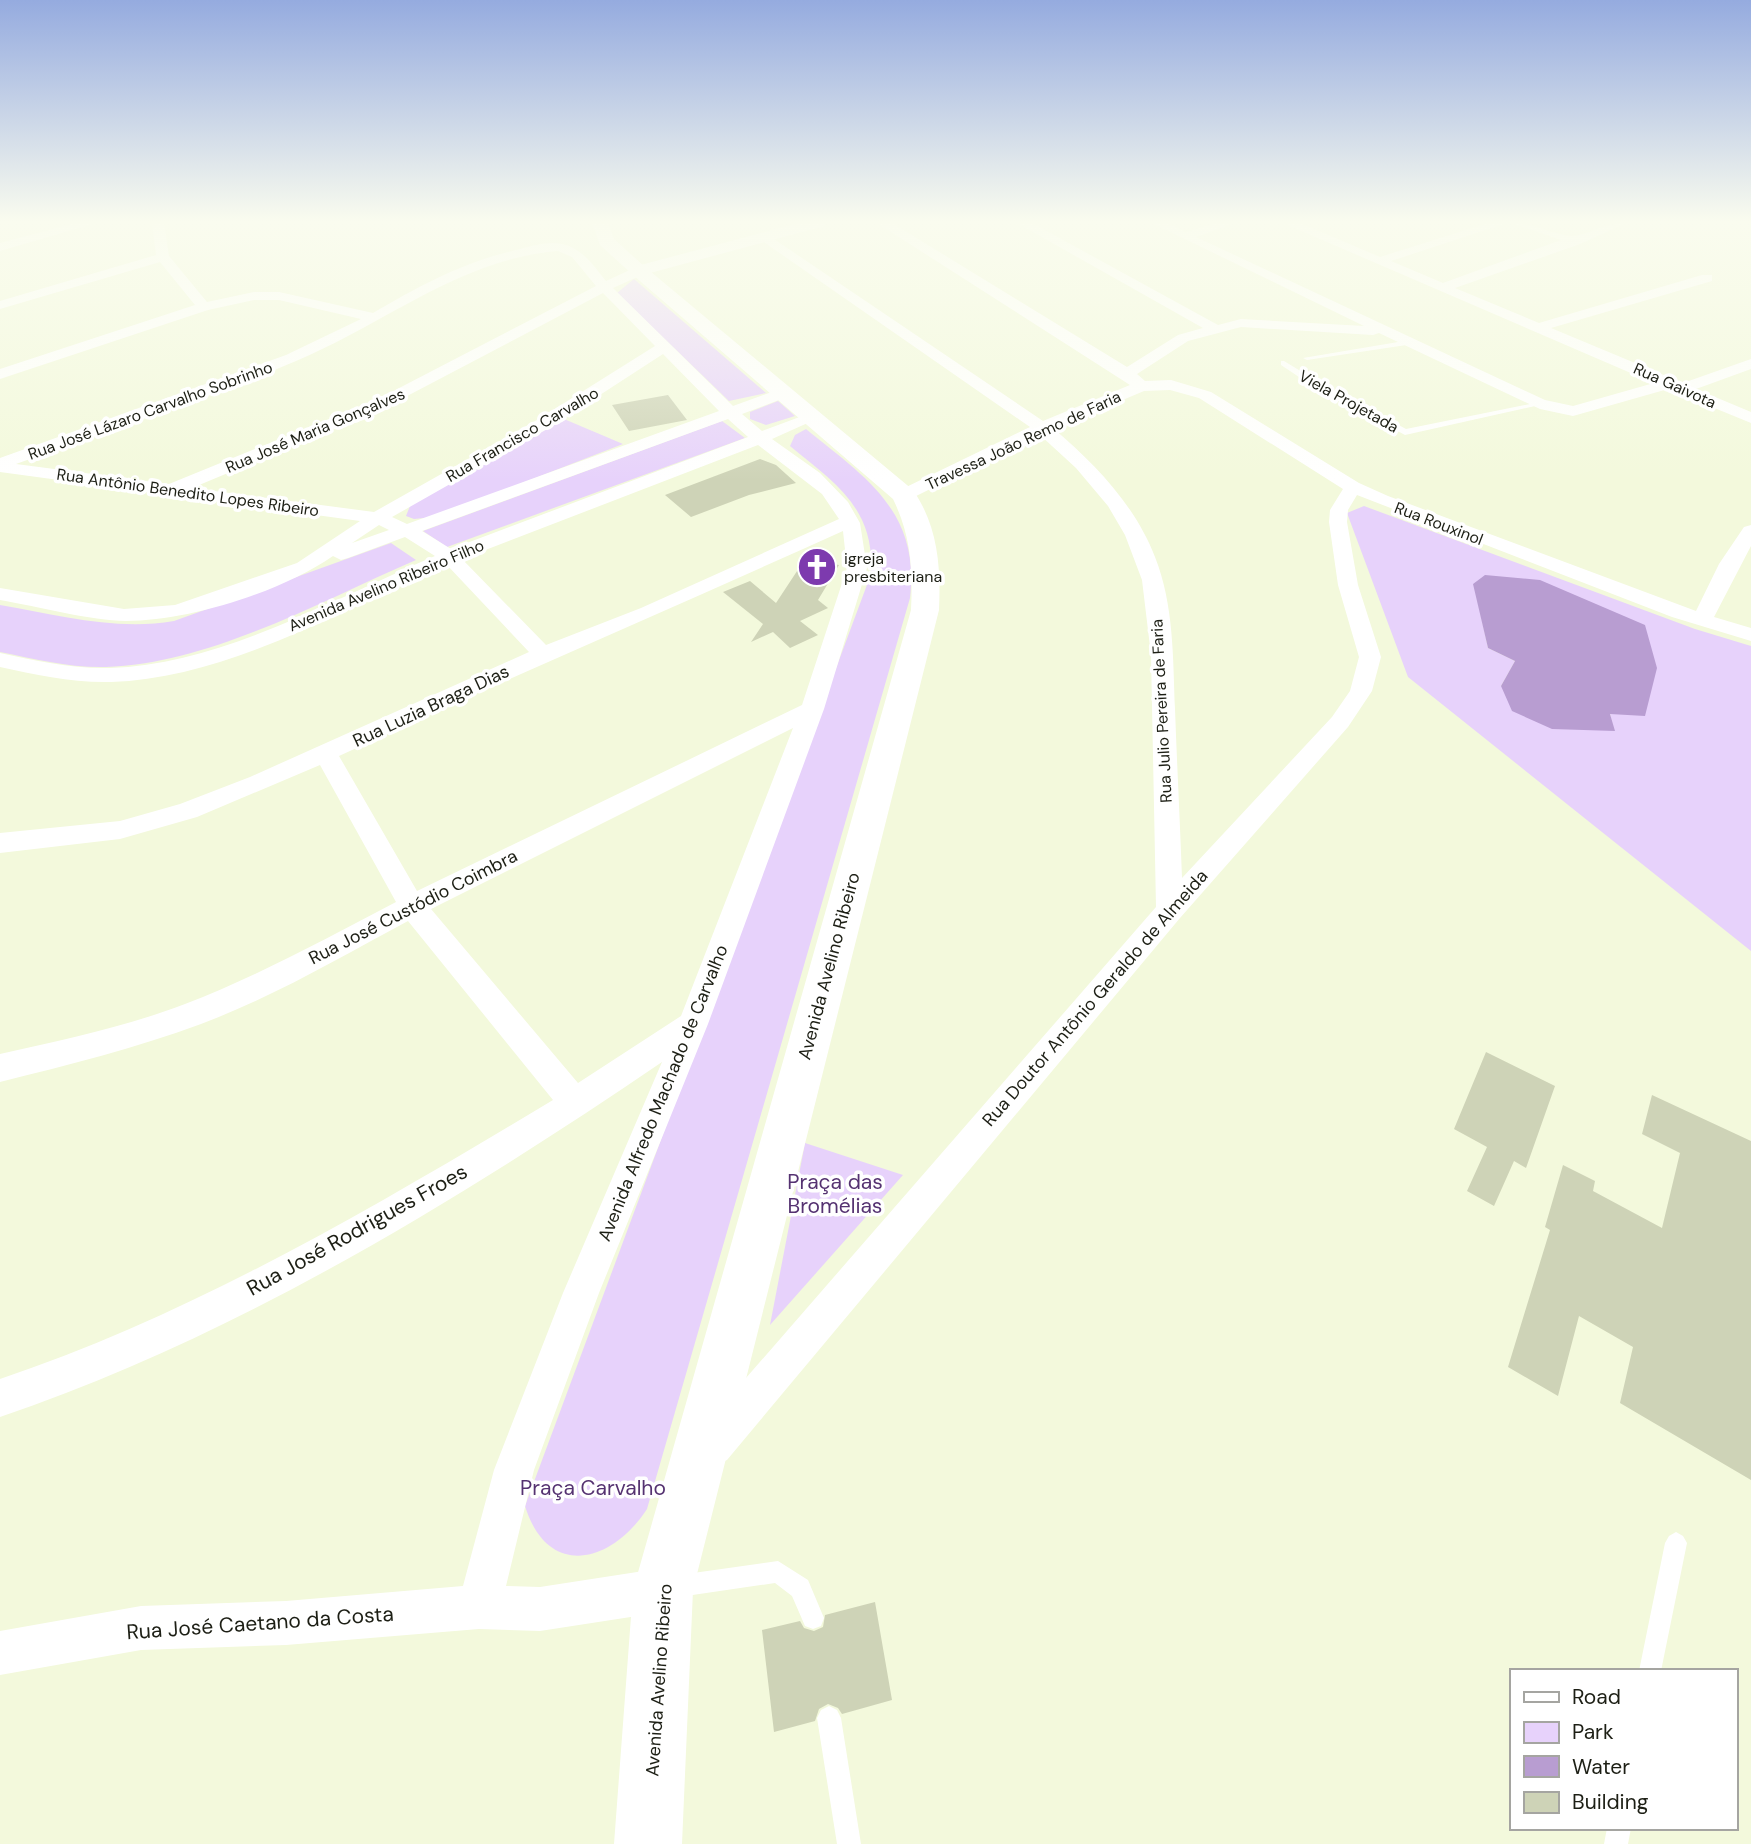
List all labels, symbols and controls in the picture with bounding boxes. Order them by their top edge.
street label: Rua José Lázaro Carvalho Sobrinho [25,356,275,465]
street label: Rua Gaivota [1630,358,1719,413]
street label: Viela Projetada [1295,365,1402,438]
street label: Rua Francisco Carvalho [442,382,602,487]
street label: Rua José Maria Gonçalves [222,383,408,478]
street label: Travessa João Remo de Faria [922,386,1124,495]
street label: Rua Antônio Benedito Lopes Ribeiro [55,464,321,521]
street label: Rua Rouxinol [1391,497,1486,550]
street label: Avenida Avelino Ribeiro Filho [285,535,487,636]
church icon: igreja presbiteriana [796,546,838,588]
place label: igreja presbiteriana [844,548,942,587]
street label: Rua Julio Pereira de Faria [1146,619,1177,803]
street label: Rua Luzia Braga Dias [349,659,513,753]
street label: Rua José Custódio Coimbra [304,844,522,970]
street label: Rua Doutor Antônio Geraldo de Almeida [977,865,1213,1131]
street label: Avenida Avelino Ribeiro [792,870,866,1062]
street label: Avenida Alfredo Machado de Carvalho [592,941,734,1245]
street label: Rua José Rodrigues Froes [242,1158,472,1302]
park label: Praça das Bromélias [787,1168,883,1220]
park label: Praça Carvalho [520,1474,666,1502]
street label: Avenida Avelino Ribeiro [640,1583,678,1777]
street label: Rua José Caetano da Costa [125,1600,395,1646]
legend [1510,1669,1737,1830]
text: Road [1572,1683,1621,1711]
text: Park [1572,1718,1614,1746]
text: Water [1572,1753,1630,1781]
text: Building [1572,1788,1649,1816]

